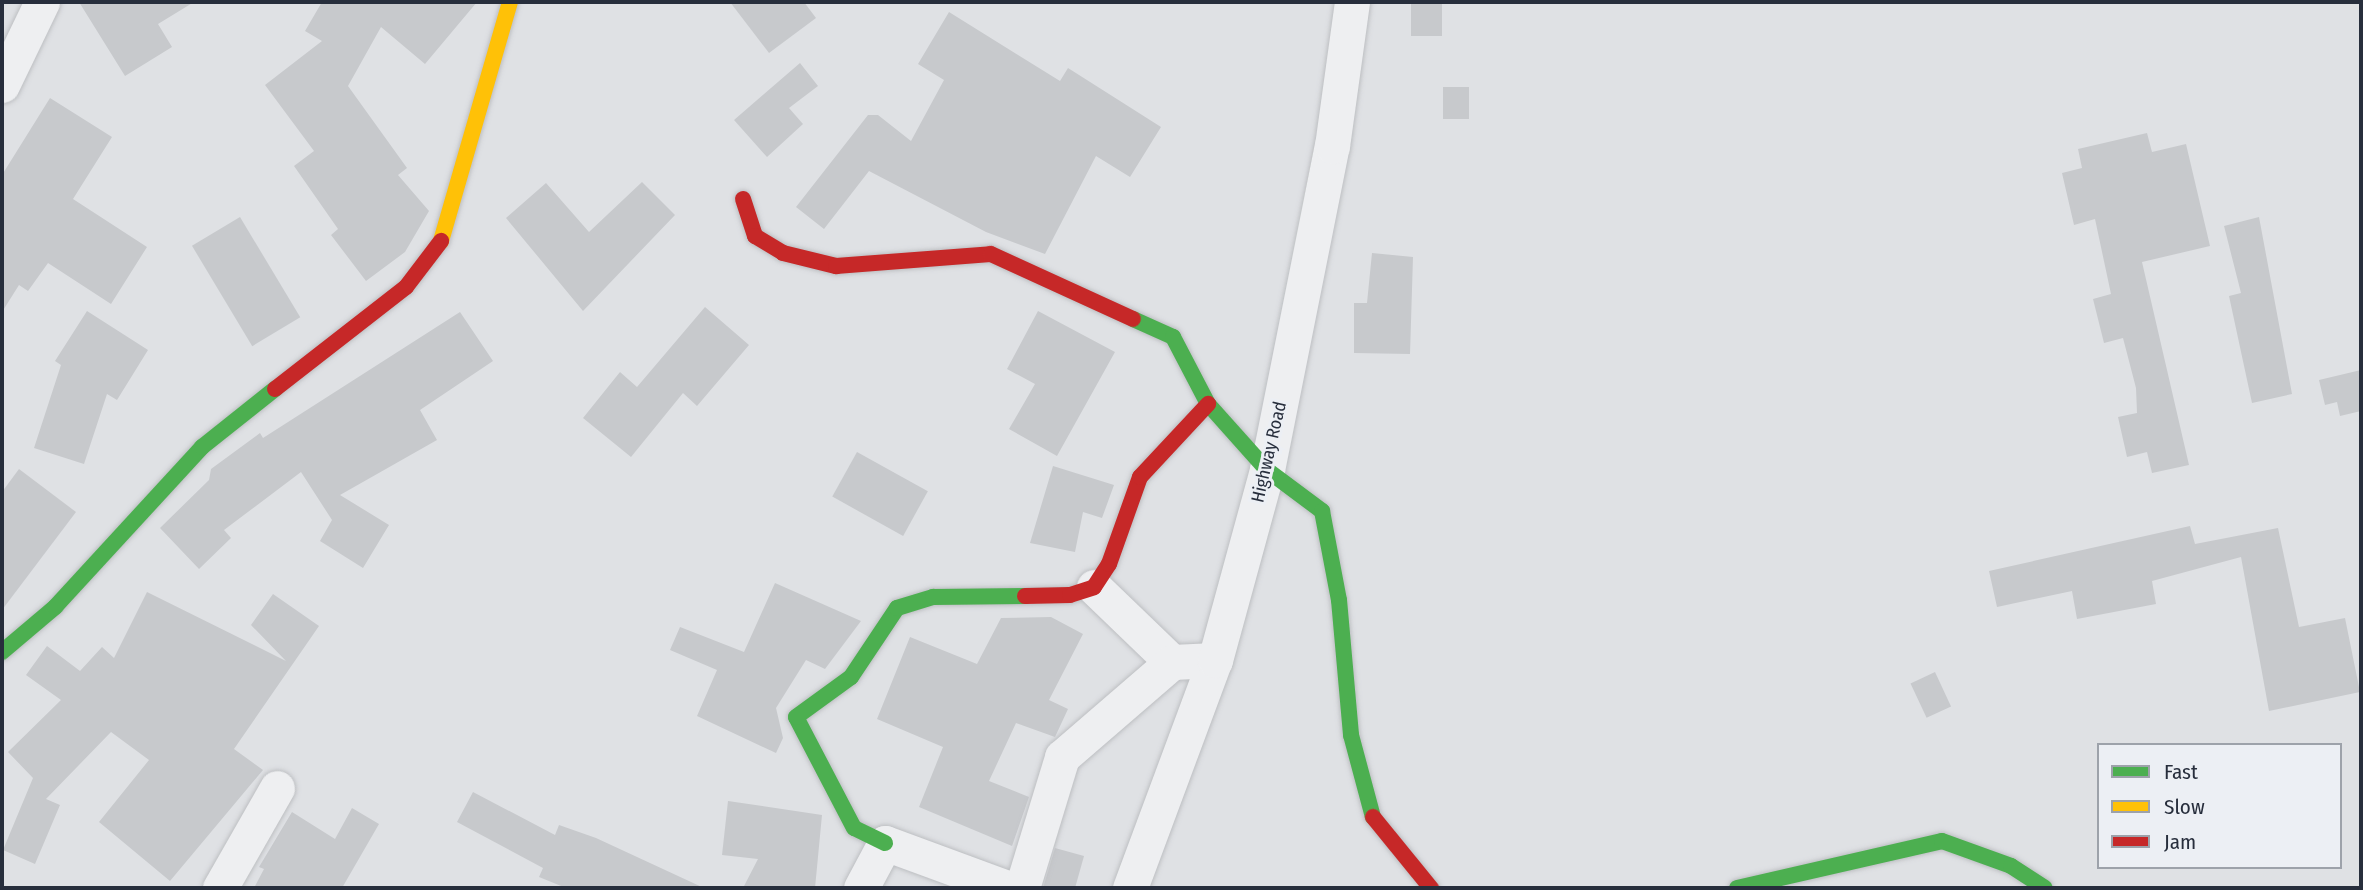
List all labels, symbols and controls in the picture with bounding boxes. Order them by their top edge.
street label: Highway Road [1247,399,1291,505]
legend [2097,743,2342,869]
text: Fast [2164,759,2198,785]
text: Slow [2164,794,2205,820]
text: Jam [2164,829,2196,855]

